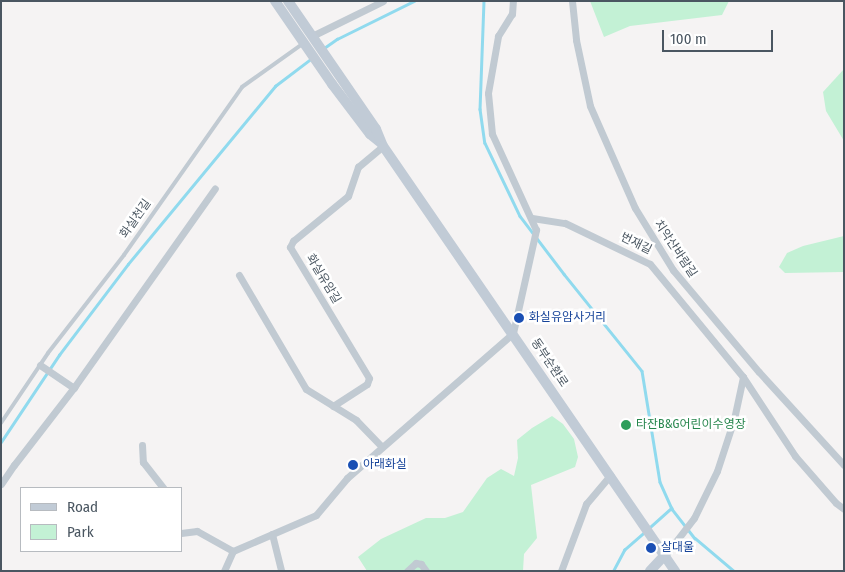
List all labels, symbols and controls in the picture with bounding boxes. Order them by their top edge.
scale bar [665,20,776,52]
text: 100 m [670,30,707,48]
street label: 화실천길 [117,197,155,241]
street label: 치악산바람길 [651,218,699,280]
street label: 번재길 [618,230,654,258]
street label: 화실유암길 [303,252,343,306]
place label: 화실유암사거리 [529,311,606,325]
marker: 화실유암사거리 [513,312,525,324]
street label: 동부순환로 [528,336,570,390]
place label: 타잔B&G어린이수영장 [636,418,746,432]
marker: 타잔B&G어린이수영장 [620,419,632,431]
place label: 아래화실 [363,458,407,472]
marker: 아래화실 [347,459,359,471]
legend [20,487,182,552]
text: Road [67,498,98,516]
text: Park [67,523,94,541]
place label: 살대울 [661,541,694,555]
marker: 살대울 [645,542,657,554]

